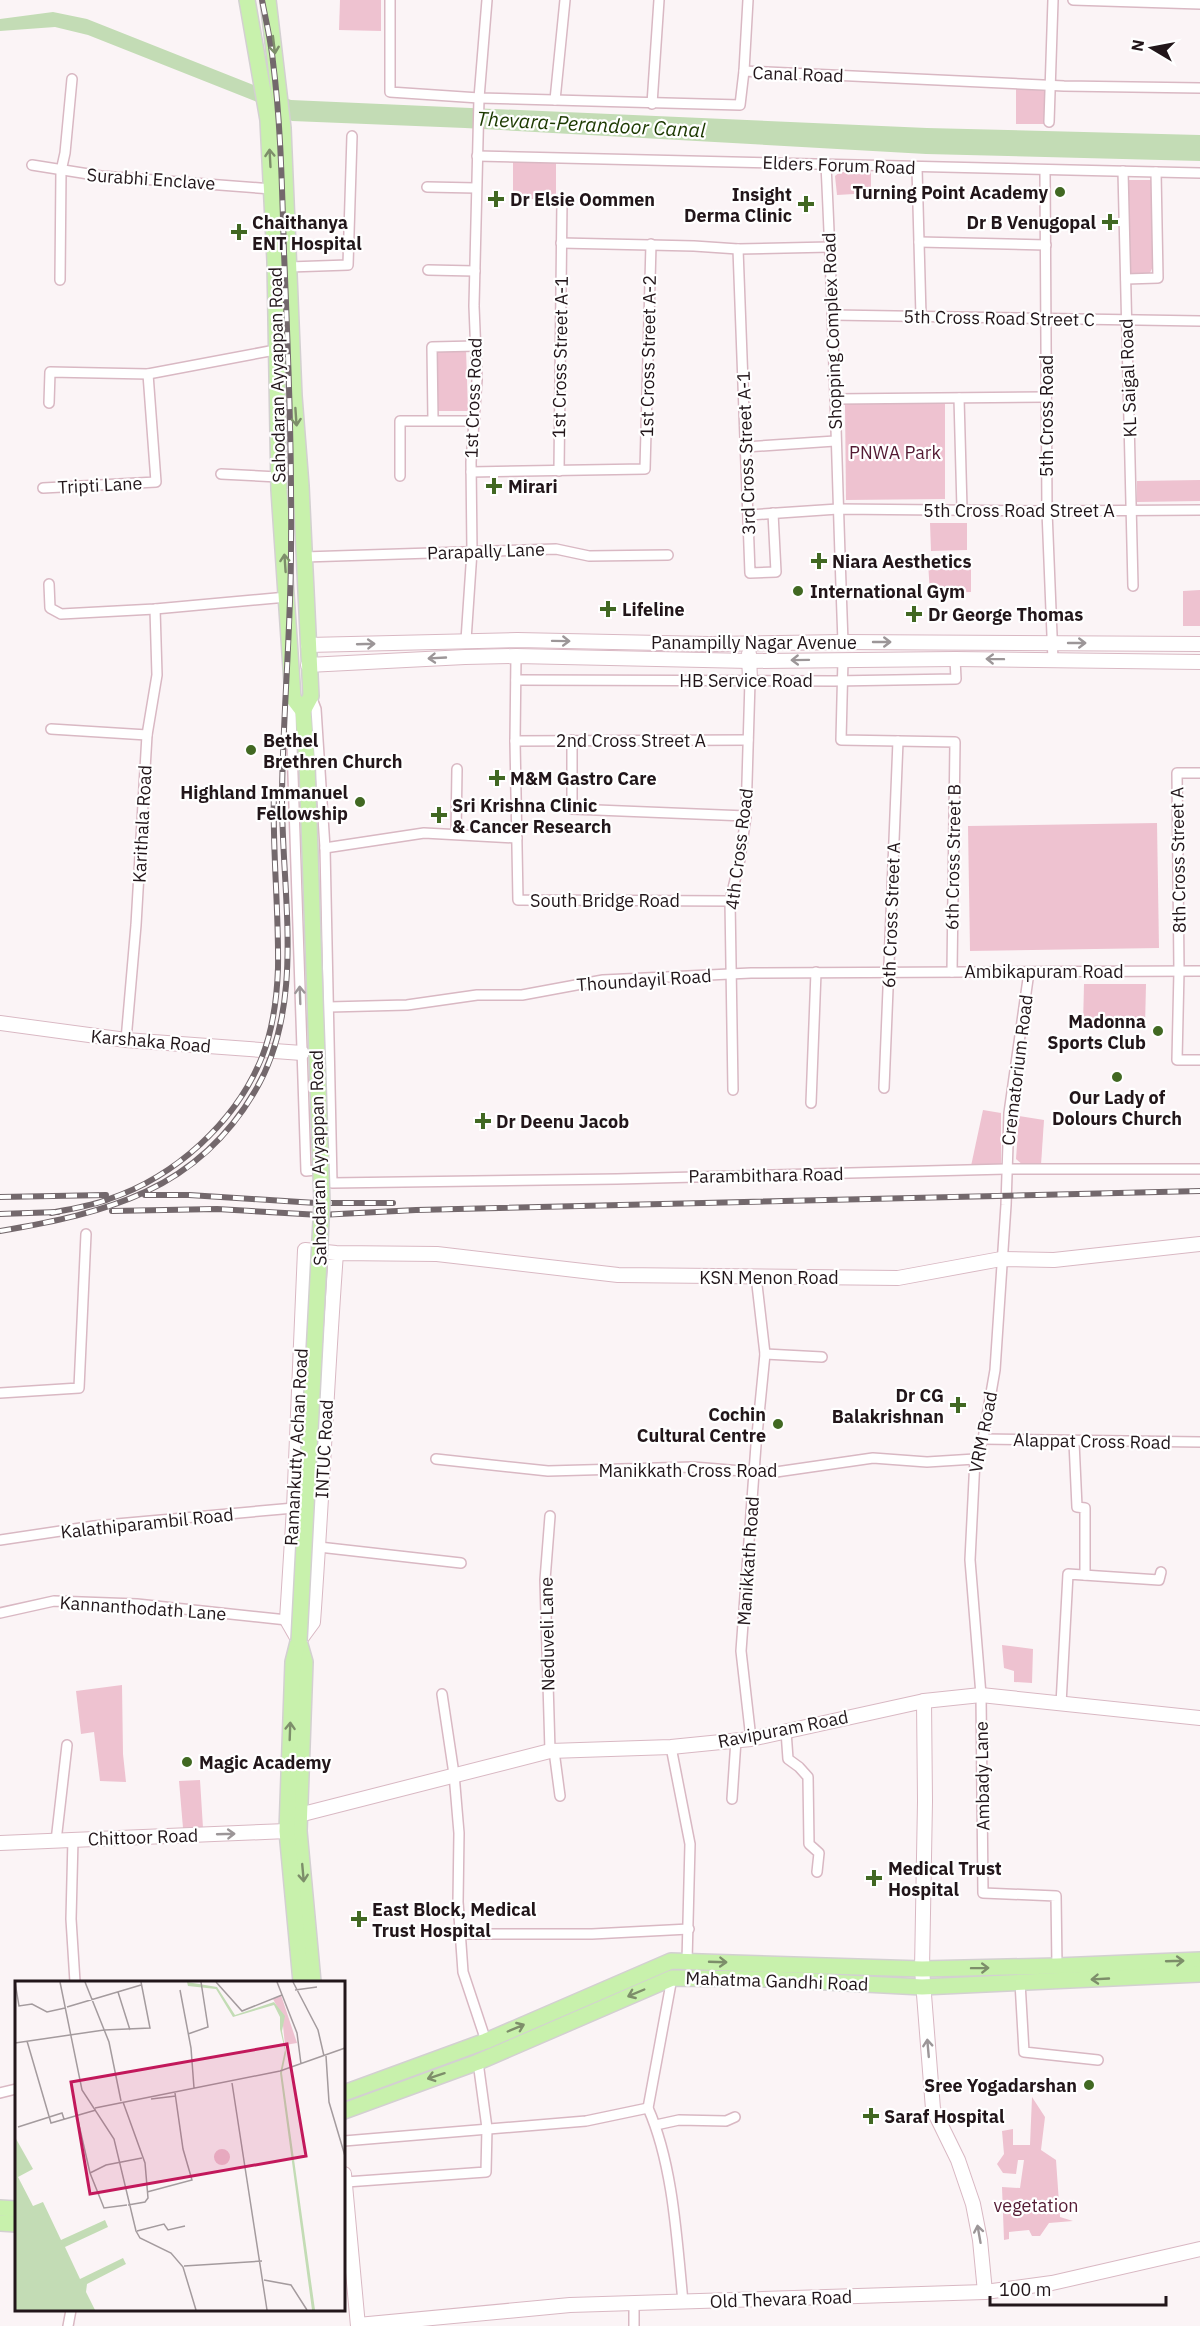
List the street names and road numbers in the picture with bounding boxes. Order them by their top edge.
street label: Canal Road [752,61,844,87]
street label: Elders Forum Road [762,151,916,179]
street label: Surabhi Enclave [86,163,216,195]
street label: Shopping Complex Road [817,232,847,430]
street label: Sahodaran Ayyappan Road [264,267,290,483]
street label: 1st Cross Street A-2 [635,275,661,437]
street label: 1st Cross Street A-1 [547,276,573,438]
street label: 5th Cross Road Street C [903,305,1095,331]
street label: KL Saigal Road [1114,318,1142,438]
street label: 1st Cross Road [459,337,487,459]
street label: 5th Cross Road [1035,355,1058,477]
street label: 3rd Cross Street A-1 [732,371,760,535]
street label: Tripti Lane [57,471,143,499]
street label: 5th Cross Road Street A [923,499,1115,522]
street label: Parapally Lane [427,537,545,565]
street label: Panampilly Nagar Avenue [651,631,857,654]
street label: HB Service Road [679,669,813,692]
street label: 2nd Cross Street A [556,729,707,752]
street label: Karithala Road [127,764,157,884]
street label: 6th Cross Street B [940,784,966,930]
street label: 8th Cross Street A [1165,786,1191,933]
street label: 4th Cross Road [720,787,758,911]
street label: 6th Cross Street A [877,841,905,988]
street label: South Bridge Road [530,889,680,912]
street label: Ambikapuram Road [964,960,1124,983]
street label: Thoundayil Road [576,964,712,996]
street label: Crematorium Road [996,993,1038,1147]
street label: Karshaka Road [90,1024,212,1058]
street label: Sahodaran Ayyappan Road [305,1050,331,1266]
street label: Parambithara Road [688,1162,844,1188]
street label: KSN Menon Road [699,1266,839,1289]
street label: Ramankutty Achan Road [279,1348,313,1546]
street label: VRM Road [964,1389,1002,1475]
street label: INTUC Road [310,1399,338,1499]
street label: Alappat Cross Road [1013,1428,1171,1454]
street label: Manikkath Cross Road [598,1459,778,1482]
street label: Manikkath Road [732,1496,764,1626]
street label: Kalathiparambil Road [59,1502,235,1544]
street label: Neduveli Lane [535,1577,559,1691]
street label: Kannanthodath Lane [59,1591,227,1625]
street label: Ravipuram Road [716,1705,850,1753]
street label: Ambady Lane [970,1721,994,1831]
street label: Chittoor Road [87,1824,199,1850]
street label: Mahatma Gandhi Road [685,1966,869,1996]
street label: Old Thevara Road [709,2285,853,2313]

